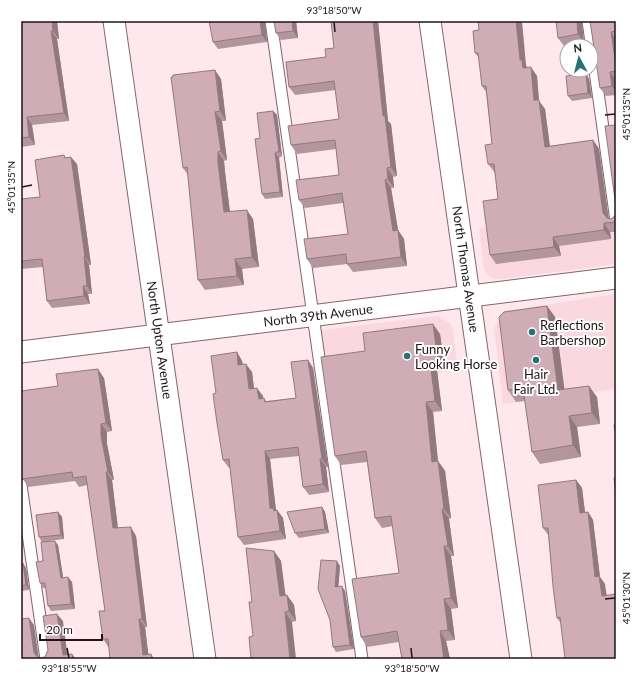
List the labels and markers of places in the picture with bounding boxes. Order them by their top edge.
place label: Reflections Barbershop [540,317,606,348]
marker: Reflections Barbershop [527,327,537,337]
place label: Funny Looking Horse [415,341,497,372]
marker: Funny Looking Horse [402,351,412,361]
marker: Hair Fair Ltd. [531,355,541,365]
place label: Hair Fair Ltd. [514,366,558,397]

